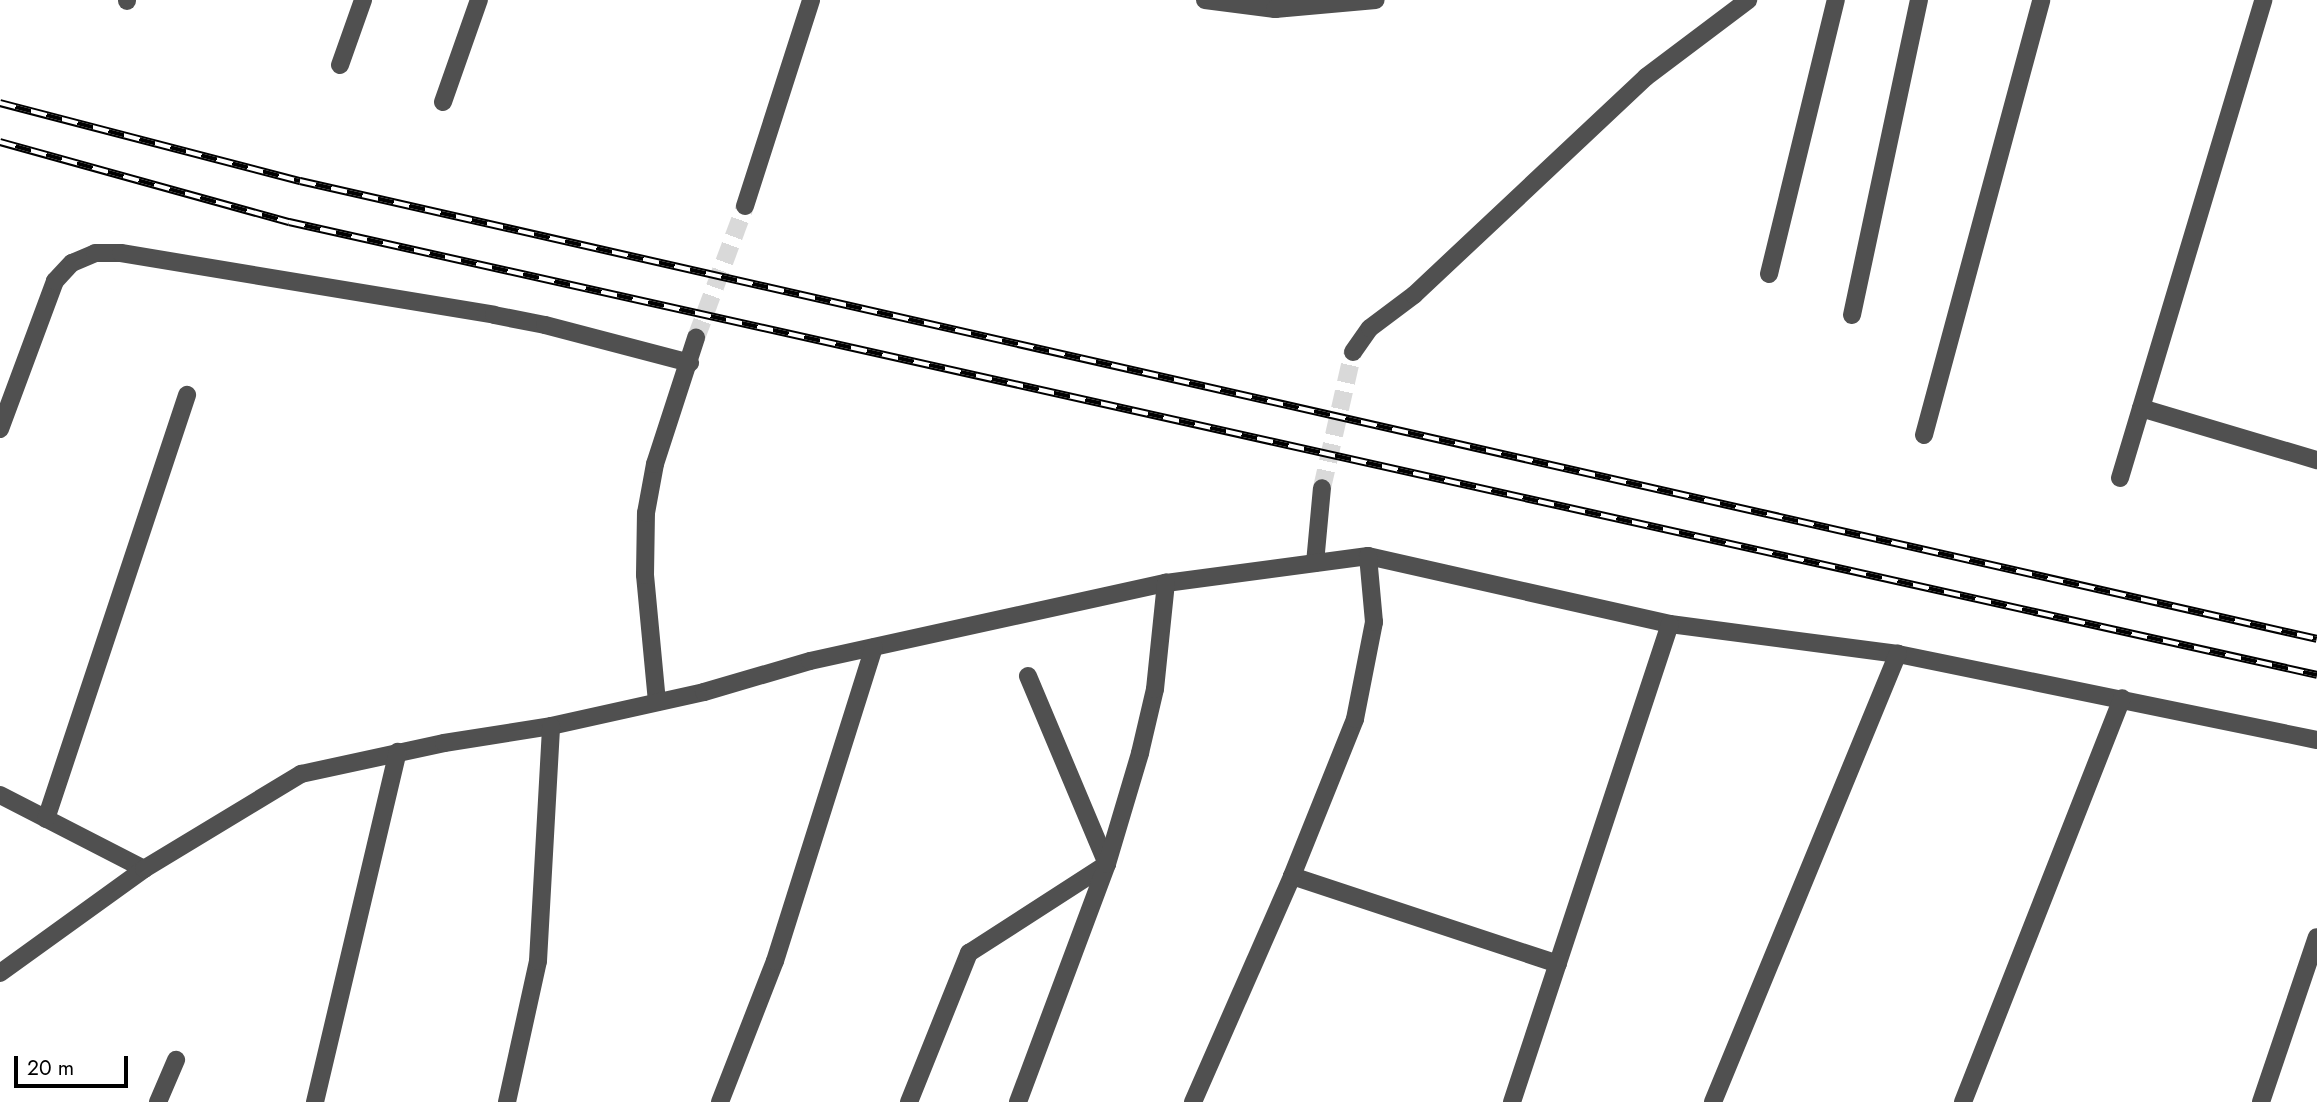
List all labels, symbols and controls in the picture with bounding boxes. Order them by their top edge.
scale bar [18,1042,131,1086]
text: 20 m [27,1053,74,1083]

